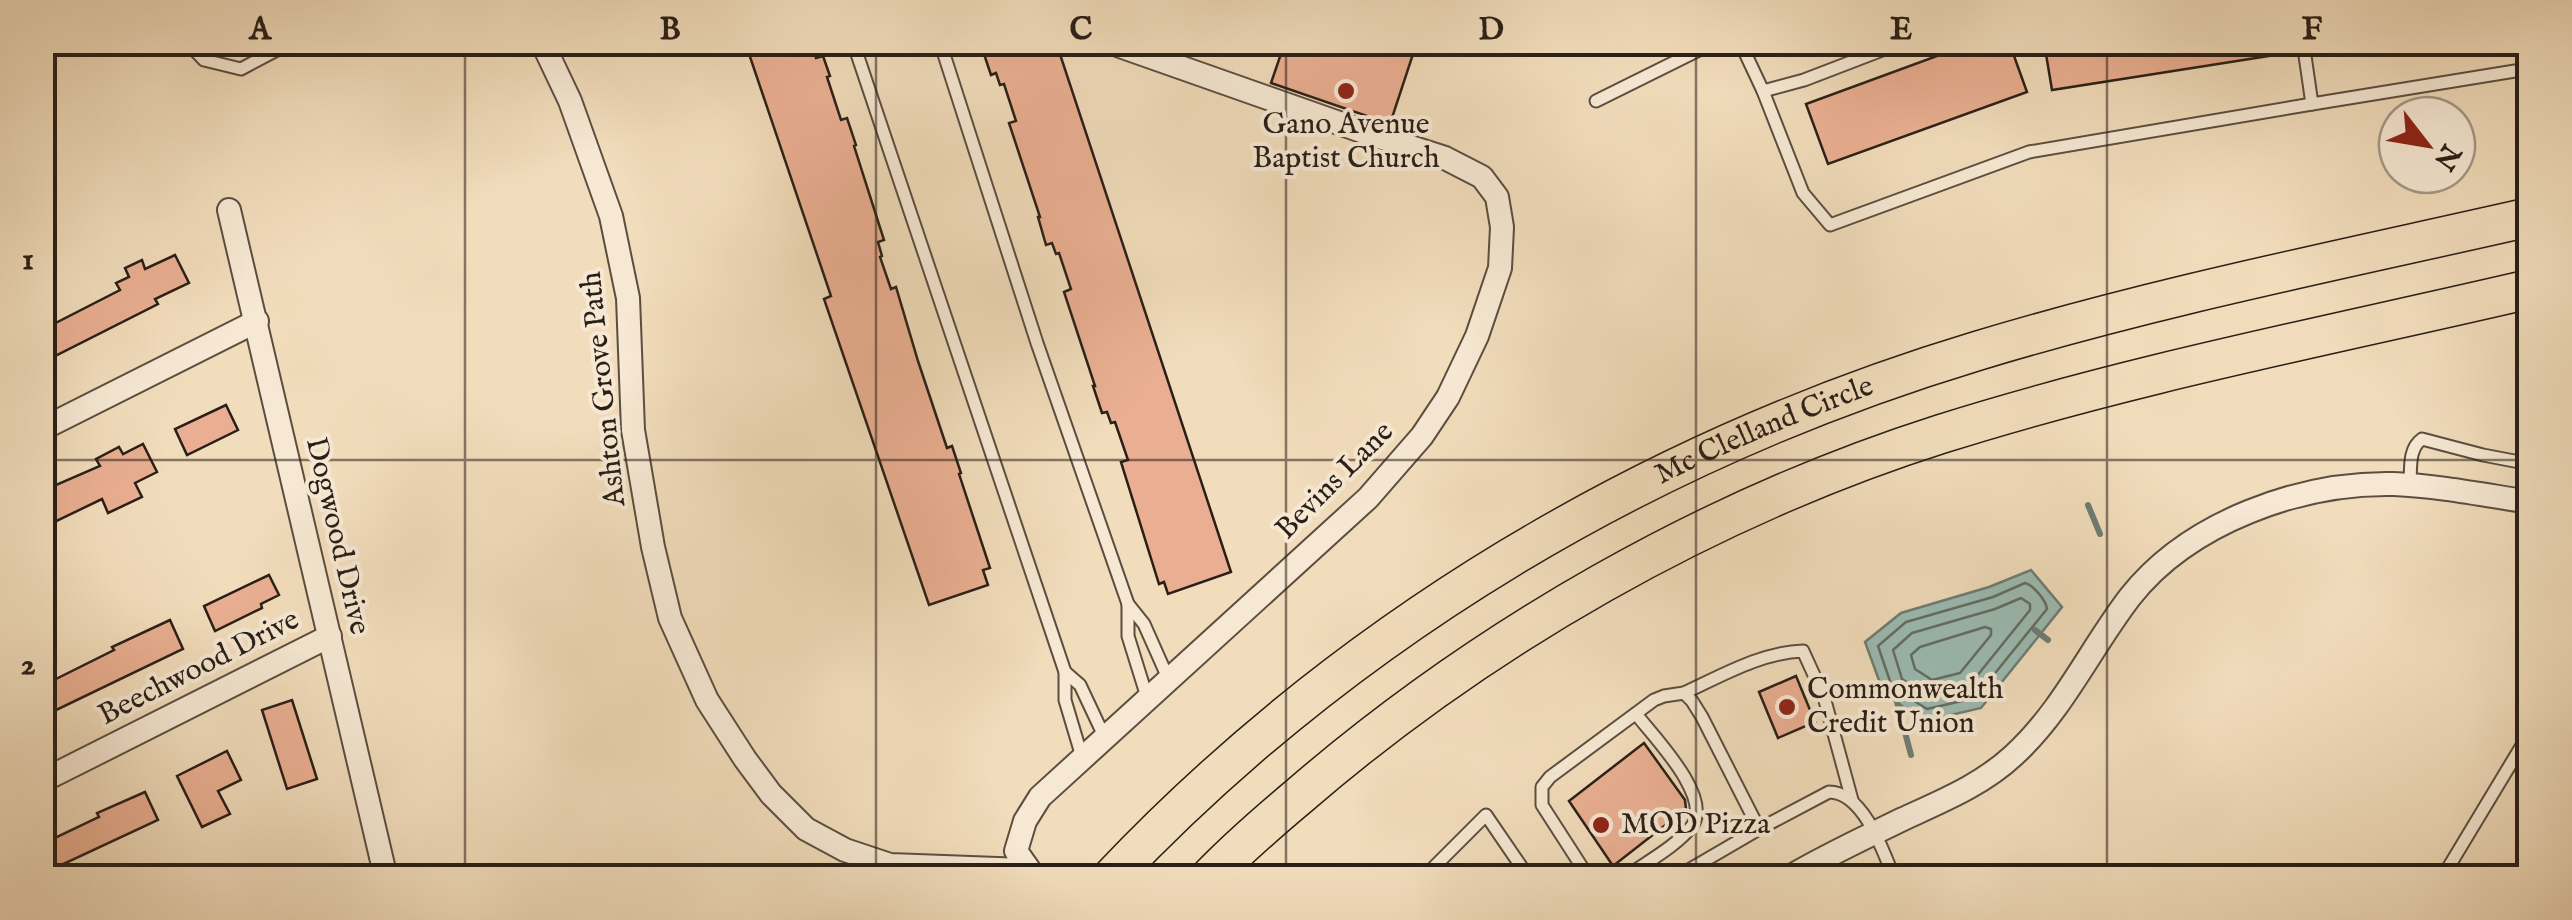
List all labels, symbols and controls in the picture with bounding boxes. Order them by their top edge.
text: A [247,10,272,51]
text: B [659,10,681,51]
text: C [1070,10,1093,51]
text: D [1478,10,1504,51]
text: E [1890,10,1912,51]
text: F [2302,10,2323,51]
marker: Gano Avenue Baptist Church [1335,80,1357,102]
north arrow [2377,95,2477,195]
place label: Gano Avenue Baptist Church [1252,106,1440,178]
text: N [2425,136,2468,176]
text: 1 [22,240,34,281]
street label: Ashton Grove Path [573,270,635,509]
street label: Mc Clelland Circle [1649,368,1879,494]
street label: Bevins Lane [1268,414,1402,548]
street label: Dogwood Drive [296,434,378,638]
street label: Beechwood Drive [92,601,306,735]
text: 2 [20,645,36,686]
place label: Commonwealth Credit Union [1807,671,2003,743]
marker: Commonwealth Credit Union [1776,696,1798,718]
place label: MOD Pizza [1621,806,1770,844]
marker: MOD Pizza [1590,814,1612,836]

